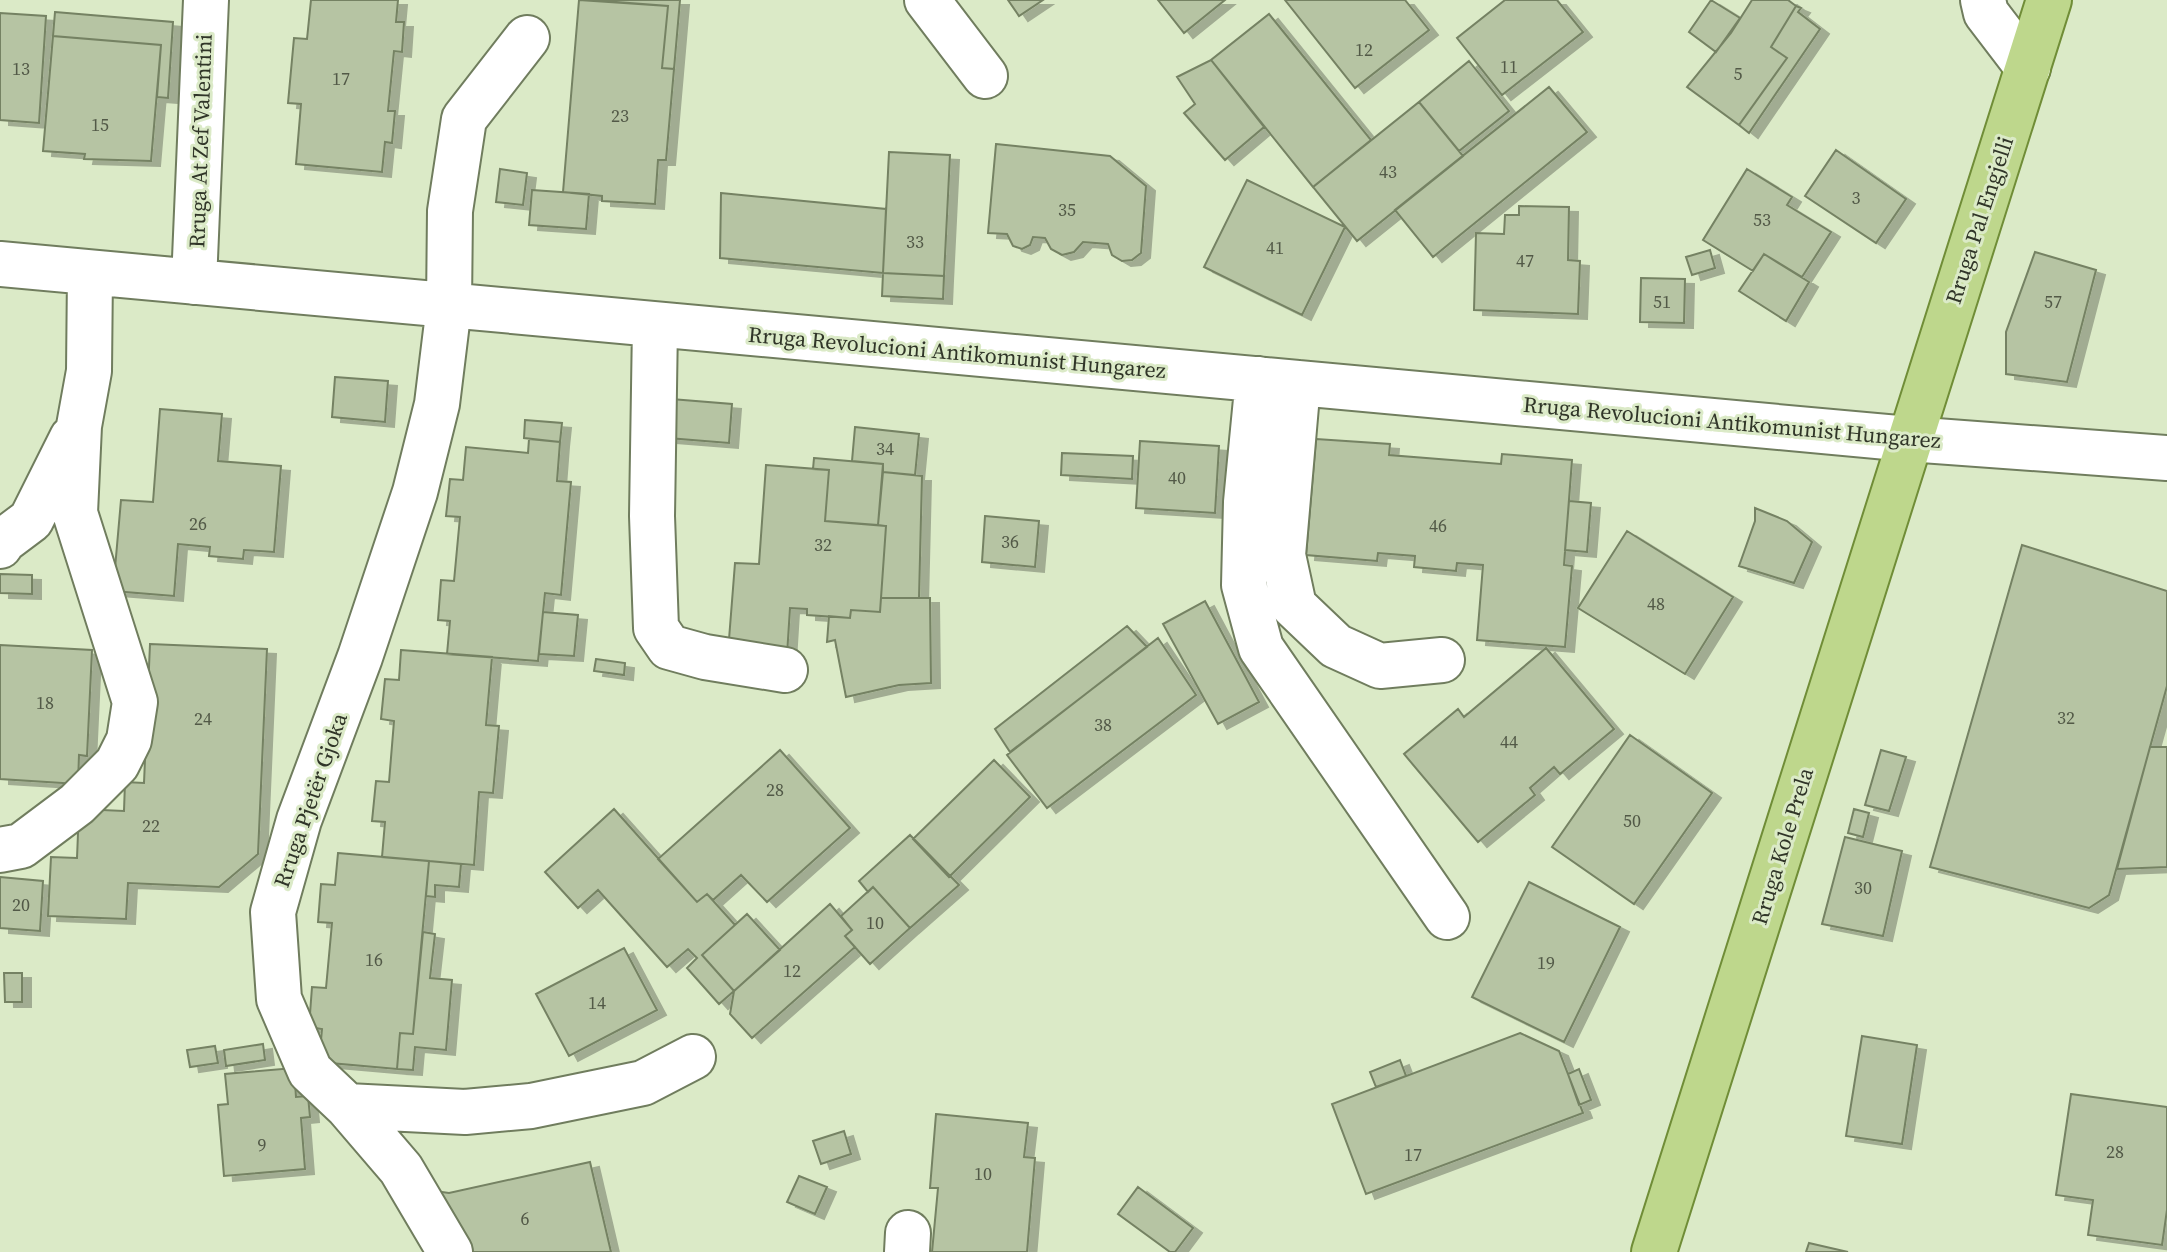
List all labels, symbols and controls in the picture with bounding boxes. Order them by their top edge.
street label: Rruga At Zef Valentini [181,33,219,249]
house number: 12 [1355,37,1373,62]
house number: 11 [1500,54,1518,79]
house number: 13 [12,56,30,81]
house number: 5 [1734,61,1743,86]
house number: 17 [332,66,350,91]
house number: 23 [611,103,629,128]
house number: 15 [91,112,109,137]
street label: Rruga Pal Engjelli [1938,132,2020,308]
house number: 43 [1379,159,1397,184]
house number: 3 [1852,185,1861,210]
house number: 35 [1058,197,1076,222]
house number: 53 [1753,207,1771,232]
house number: 33 [906,229,924,254]
house number: 41 [1266,235,1284,260]
house number: 47 [1516,248,1534,273]
house number: 51 [1653,289,1671,314]
house number: 57 [2044,289,2062,314]
street label: Rruga Revolucioni Antikomunist Hungarez [747,319,1167,385]
street label: Rruga Revolucioni Antikomunist Hungarez [1522,389,1942,455]
house number: 34 [876,436,894,461]
house number: 40 [1168,465,1186,490]
house number: 26 [189,511,207,536]
house number: 46 [1429,513,1447,538]
house number: 36 [1001,529,1019,554]
house number: 32 [814,532,832,557]
house number: 48 [1647,591,1665,616]
house number: 18 [36,690,54,715]
house number: 32 [2057,705,2075,730]
house number: 24 [194,706,212,731]
street label: Rruga Pjetër Gjoka [266,708,354,891]
house number: 38 [1094,712,1112,737]
house number: 44 [1500,729,1518,754]
street label: Rruga Kole Prela [1744,763,1820,928]
house number: 28 [766,777,784,802]
house number: 50 [1623,808,1641,833]
house number: 22 [142,813,160,838]
house number: 30 [1854,875,1872,900]
house number: 20 [12,892,30,917]
house number: 10 [866,910,884,935]
house number: 16 [365,947,383,972]
house number: 19 [1537,950,1555,975]
house number: 12 [783,958,801,983]
house number: 14 [588,990,606,1015]
house number: 9 [258,1132,267,1157]
house number: 28 [2106,1139,2124,1164]
house number: 17 [1404,1142,1422,1167]
house number: 10 [974,1161,992,1186]
house number: 6 [521,1206,530,1231]

